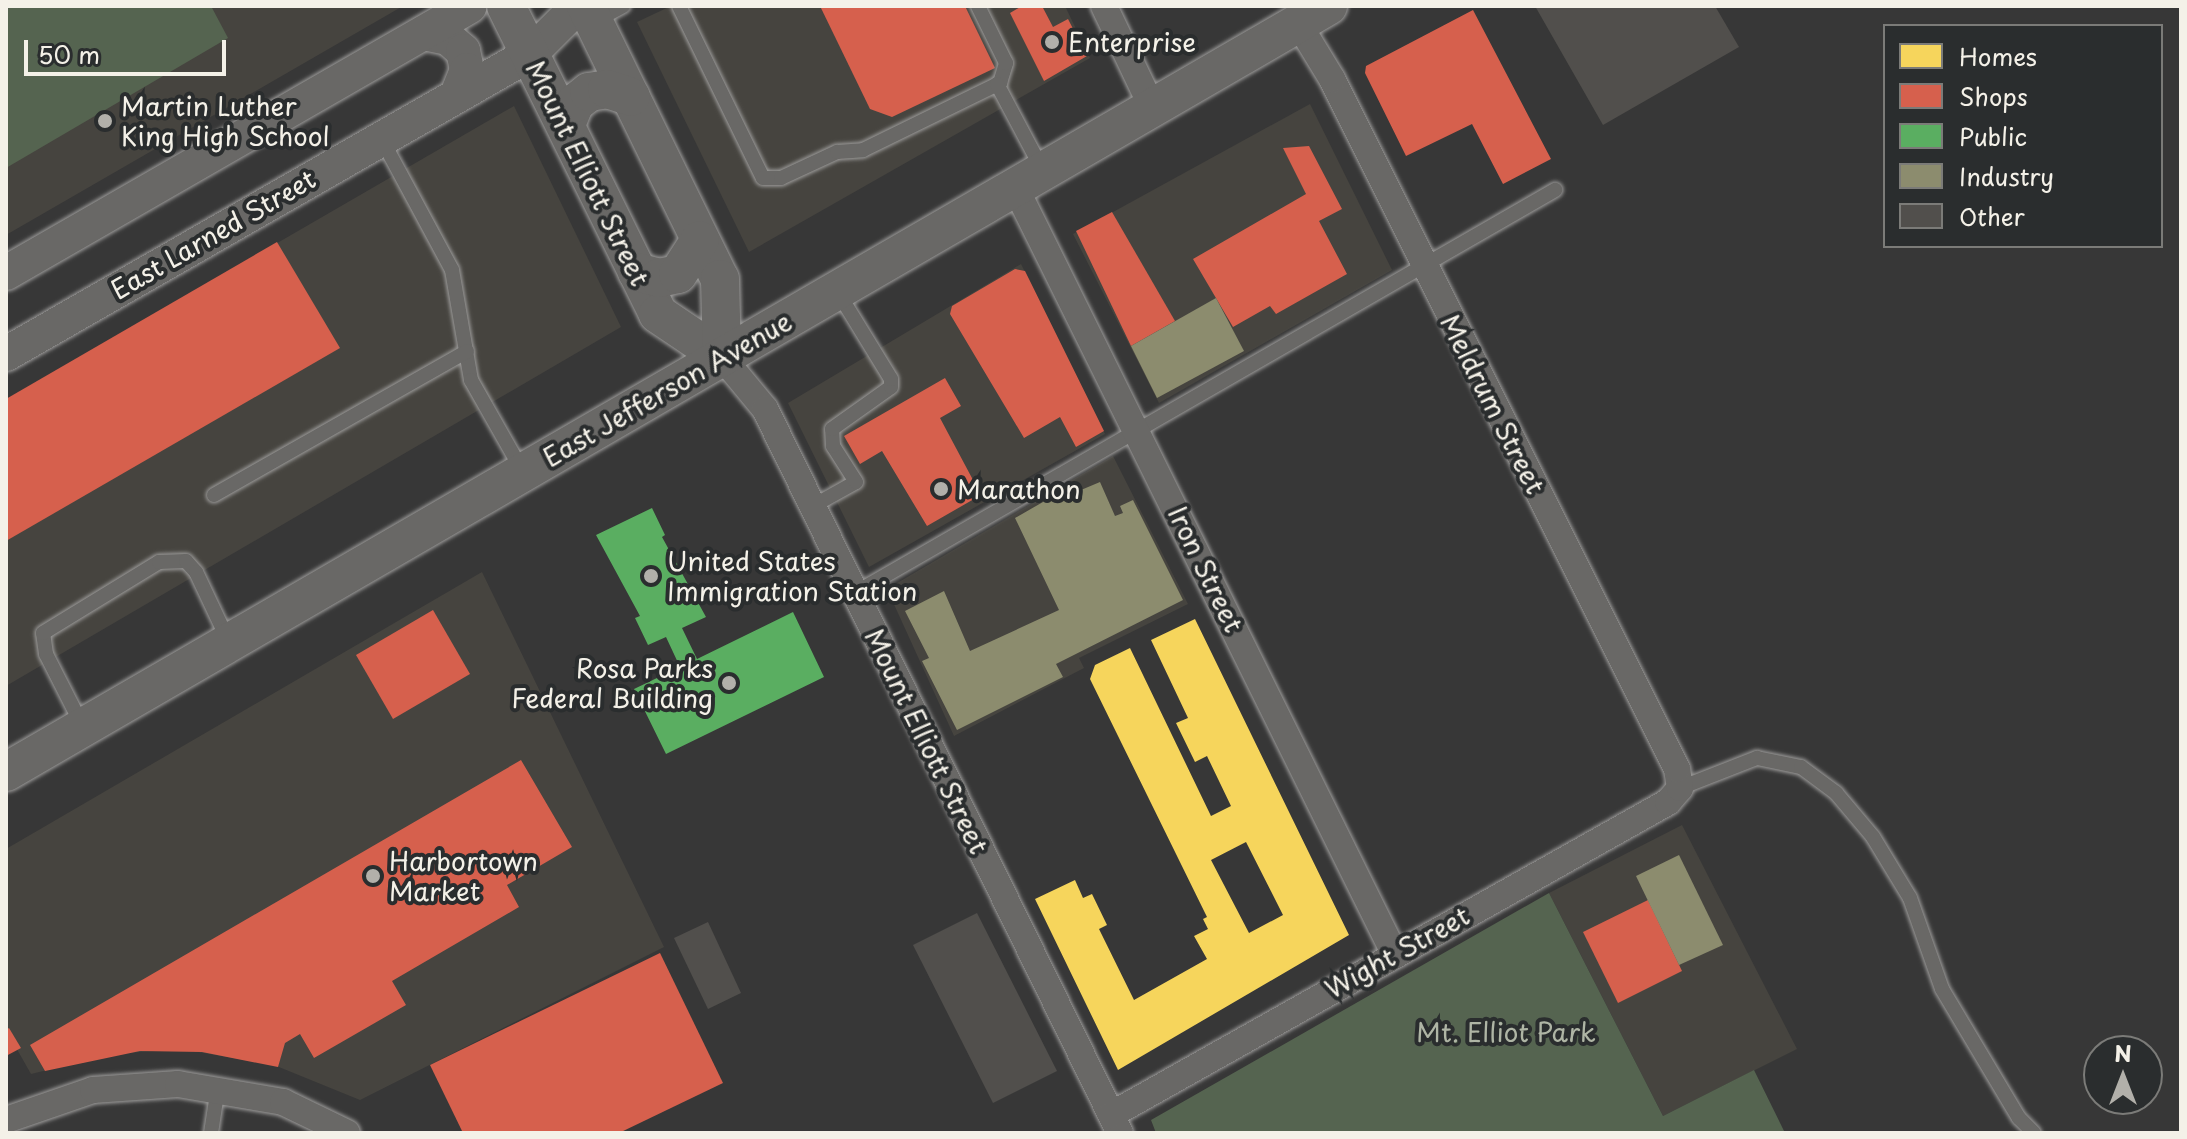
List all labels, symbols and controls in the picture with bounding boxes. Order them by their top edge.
scale bar [28,24,230,74]
legend [1883,24,2163,248]
place label: Enterprise [1068,26,1196,58]
marker: Enterprise [1043,33,1061,51]
text: 50 m [38,36,100,72]
text: Homes [1959,38,2037,74]
street label: Mount Elliott Street [520,55,656,291]
text: Shops [1959,78,2028,114]
place label: Martin Luther King High School [121,90,332,152]
marker: Martin Luther King High School [96,112,114,130]
text: Public [1959,118,2027,154]
text: Industry [1959,158,2054,194]
street label: East Larned Street [104,162,322,306]
text: Other [1959,198,2025,234]
street label: East Jefferson Avenue [539,306,795,472]
street label: Meldrum Street [1434,309,1552,499]
place label: Marathon [957,473,1081,505]
marker: Marathon [932,480,950,498]
street label: Iron Street [1162,501,1250,637]
place label: United States Immigration Station [667,545,917,606]
marker: United States Immigration Station [642,567,660,585]
street label: Mount Elliott Street [859,623,995,859]
place label: Rosa Parks Federal Building [511,652,713,714]
marker: Rosa Parks Federal Building [720,674,738,692]
place label: Harbortown Market [389,845,538,906]
marker: Harbortown Market [364,867,382,885]
street label: Wight Street [1319,899,1475,1005]
park label: Mt. Elliot Park [1416,1016,1596,1048]
north arrow [2083,1035,2163,1115]
text: N [2114,1036,2132,1069]

